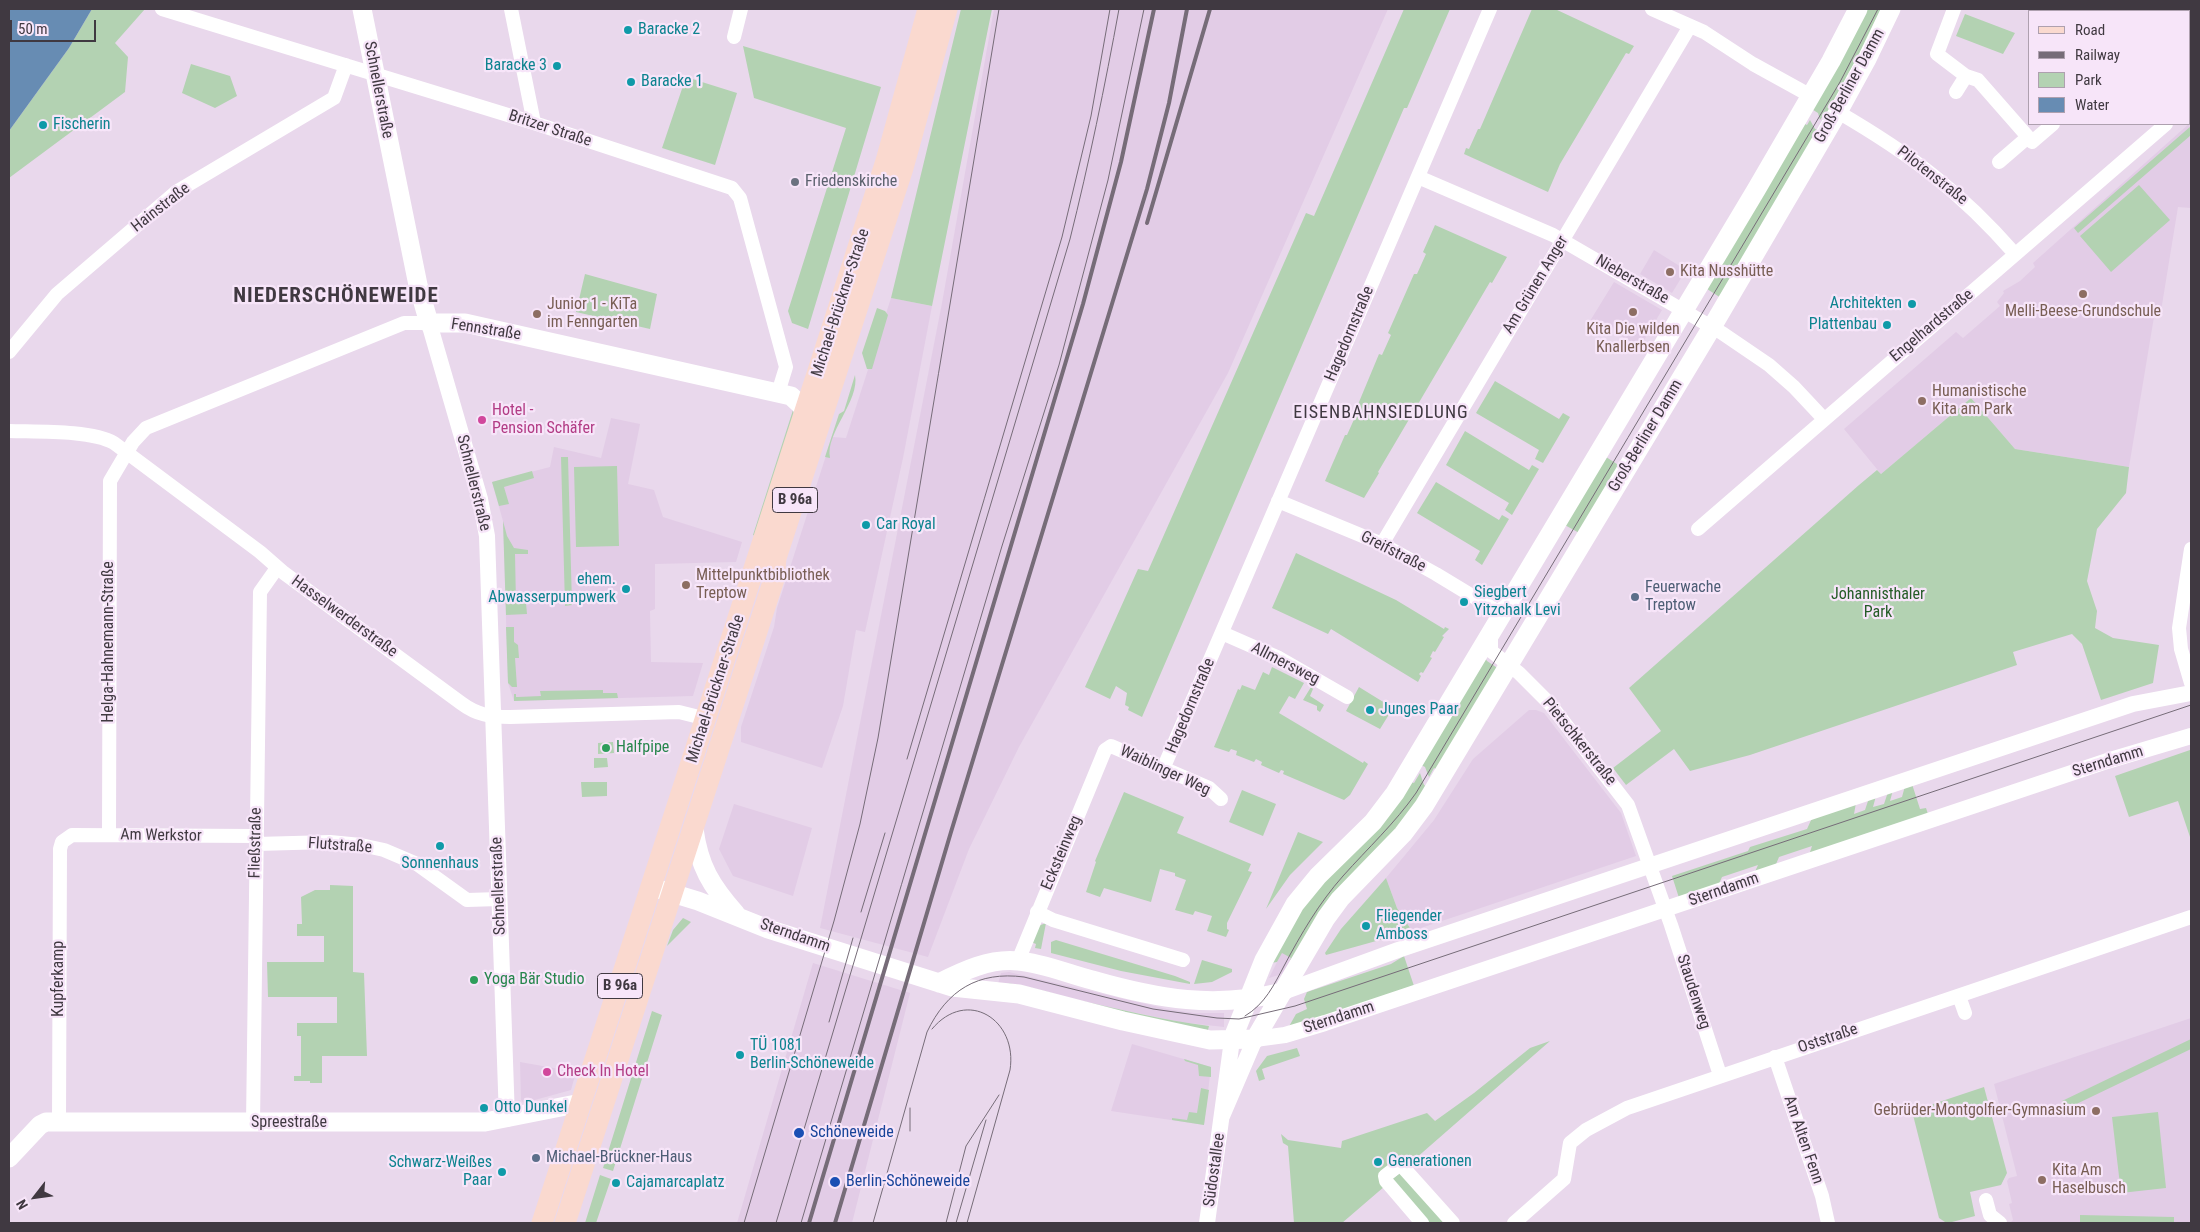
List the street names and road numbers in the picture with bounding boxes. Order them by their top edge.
street label: Groß-Berliner Damm [1811,26,1889,146]
street label: Schnellerstraße [359,40,397,140]
street label: Britzer Straße [506,107,594,151]
street label: Pilotenstraße [1893,142,1971,210]
street label: Hainstraße [128,179,194,237]
street label: Michael-Brückner-Straße [808,226,874,380]
street label: Am Grünen Anger [1499,233,1573,337]
street label: Nieberstraße [1592,251,1672,309]
street label: Hagedornstraße [1321,283,1379,385]
street label: Engelhardstraße [1886,286,1978,366]
street label: Fennstraße [450,315,522,345]
street label: Groß-Berliner Damm [1605,376,1687,496]
street label: Schnellerstraße [452,433,494,533]
road number: B 96a [772,488,818,512]
street label: Greifstraße [1357,527,1429,577]
street label: Helga-Hahnemann-Straße [99,561,119,723]
street label: Hasselwerderstraße [287,572,401,662]
street label: Michael-Brückner-Straße [683,612,749,766]
street label: Allmersweg [1248,639,1322,689]
street label: Hagedornstraße [1162,655,1220,757]
street label: Pietschkerstraße [1538,694,1620,790]
street label: Waiblinger Weg [1117,742,1213,800]
street label: Sterndamm [2070,742,2146,782]
street label: Fließstraße [246,807,266,879]
street label: Ecksteinweg [1038,813,1086,893]
street label: Am Werkstor [120,826,202,846]
street label: Flutstraße [307,834,373,858]
street label: Schnellerstraße [488,836,510,936]
street label: Sterndamm [1686,869,1762,911]
street label: Sterndamm [757,915,833,957]
street label: Kupferkamp [49,941,69,1017]
street label: Staudenweg [1672,952,1714,1032]
road number: B 96a [598,974,642,998]
street label: Sterndamm [1301,998,1377,1038]
street label: Oststraße [1796,1020,1860,1058]
street label: Am Alten Fenn [1779,1093,1827,1187]
street label: Spreestraße [251,1113,327,1133]
street label: Südostallee [1200,1132,1230,1208]

